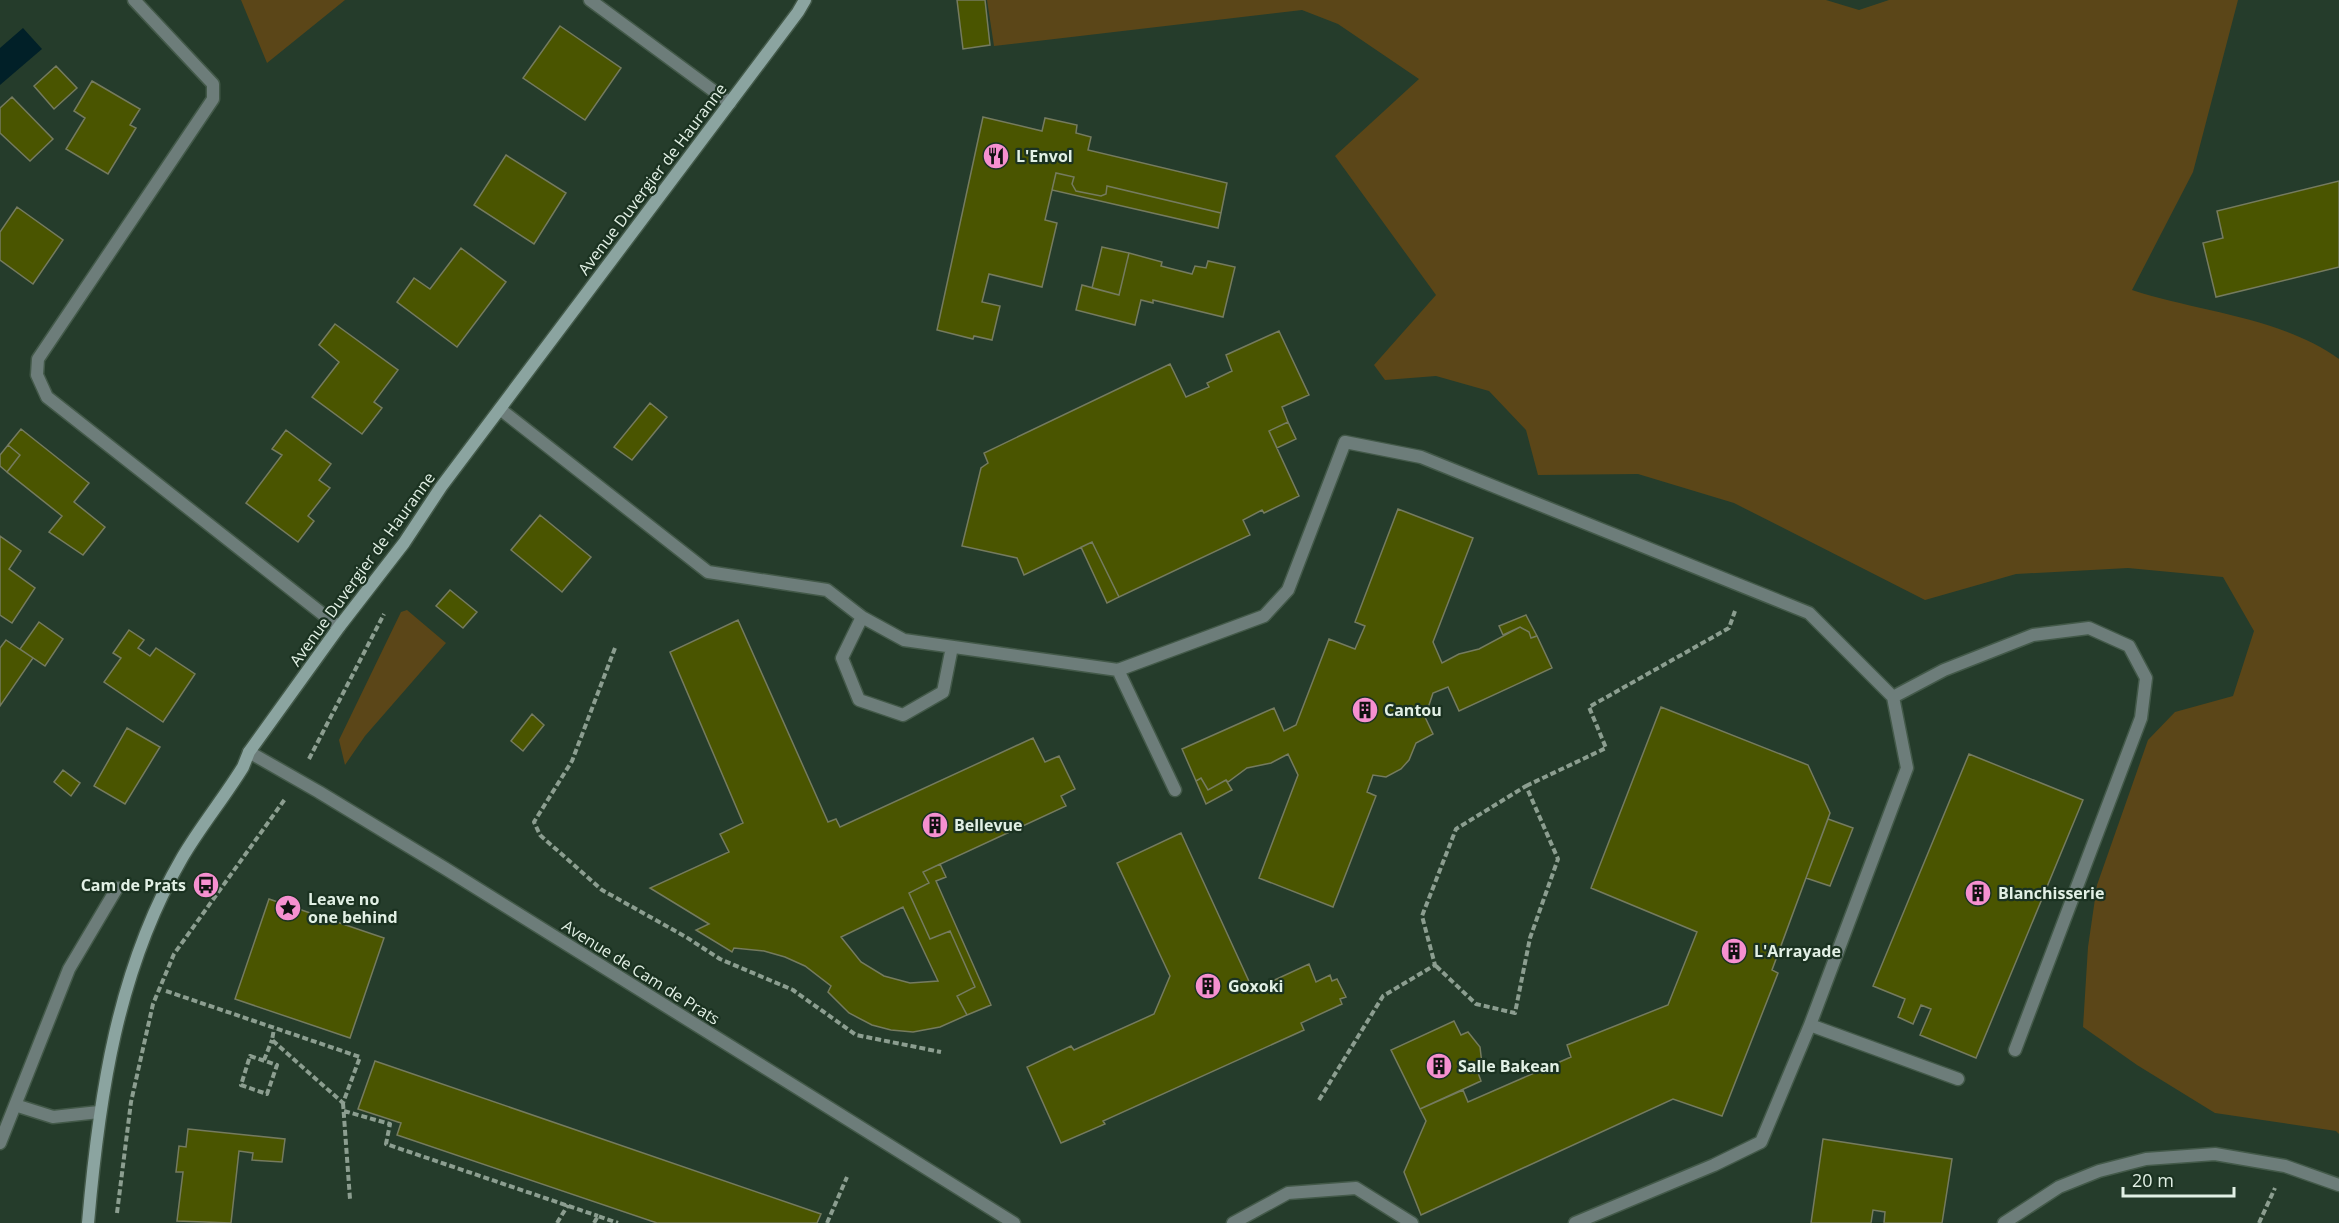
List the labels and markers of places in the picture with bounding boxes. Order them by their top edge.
restaurant icon: L'Envol [981,141,1011,171]
place label: L'Envol [1016,145,1073,167]
building icon: Cantou [1350,695,1380,725]
place label: Cantou [1384,699,1442,721]
building icon: Bellevue [920,810,950,840]
place label: Bellevue [954,814,1023,836]
bus stop icon: Cam de Prats [191,870,221,900]
place label: Cam de Prats [81,874,186,896]
building icon: Blanchisserie [1963,878,1993,908]
place label: Blanchisserie [1998,882,2104,904]
place label: Leave no one behind [308,888,398,928]
place icon: Leave no one behind [273,893,303,923]
building icon: L'Arrayade [1719,936,1749,966]
place label: L'Arrayade [1754,940,1841,962]
building icon: Goxoki [1193,971,1223,1001]
place label: Goxoki [1228,975,1283,997]
building icon: Salle Bakean [1424,1051,1454,1081]
place label: Salle Bakean [1458,1055,1560,1077]

